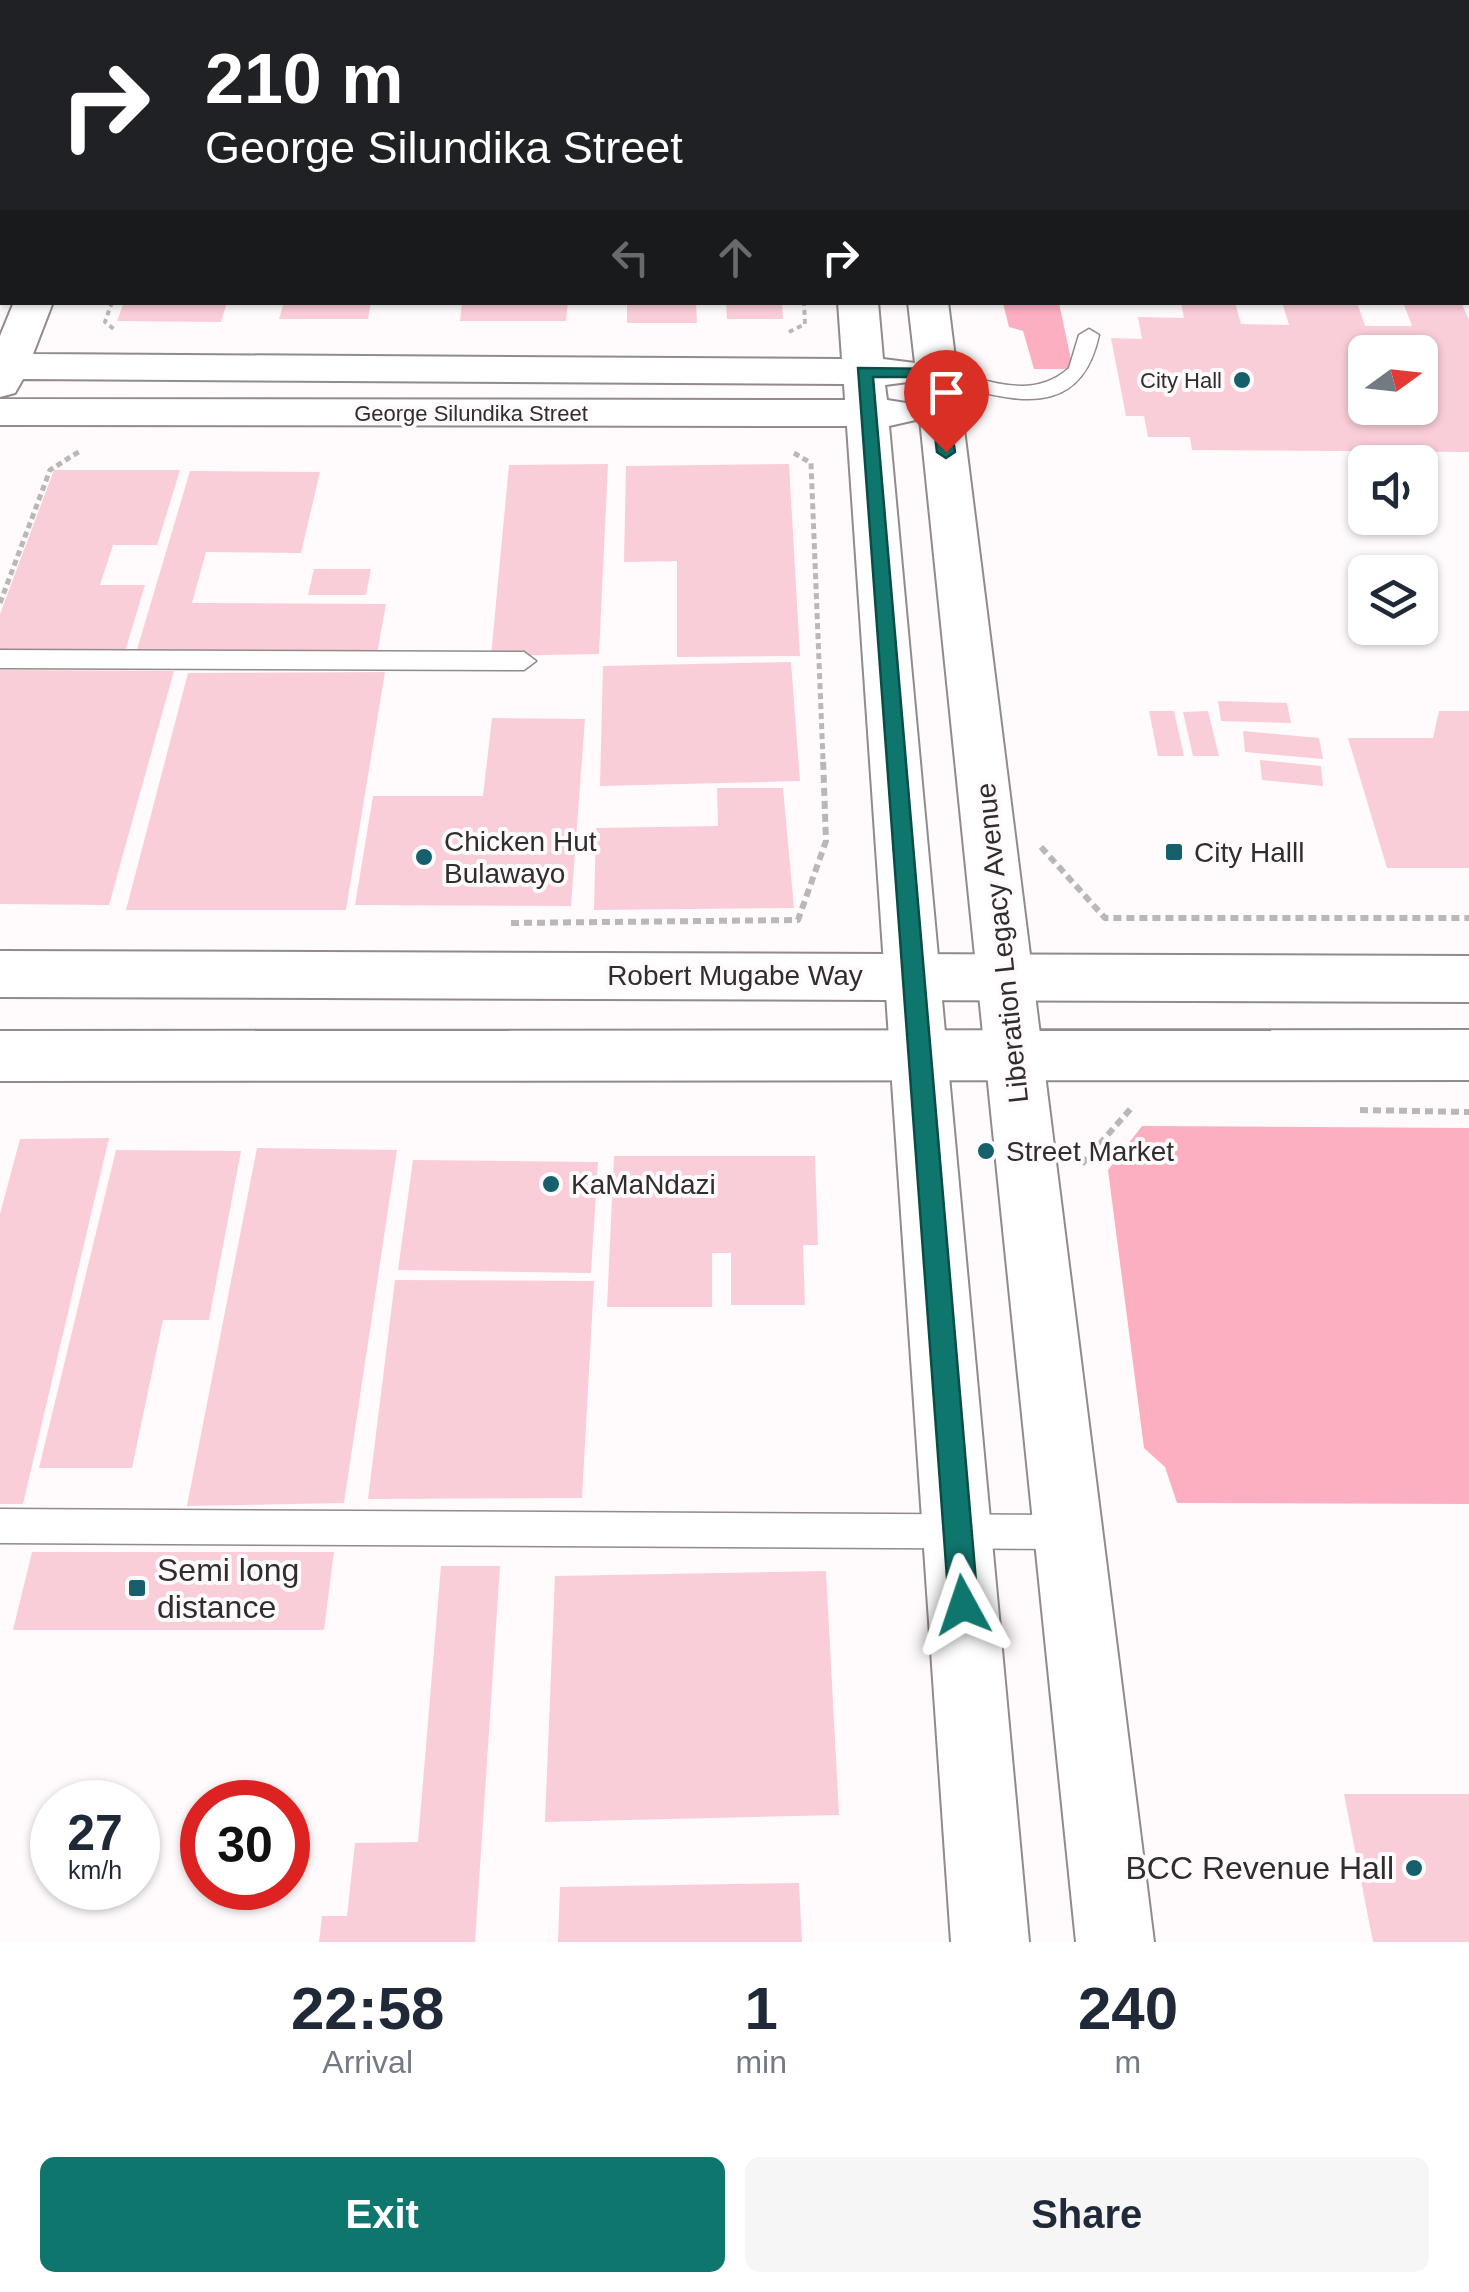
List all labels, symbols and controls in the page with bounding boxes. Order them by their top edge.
icon: right [40,40,170,170]
text: 210 m [205,40,403,118]
text: George Silundika Street [205,122,683,173]
icon: left [603,230,658,285]
icon: ahead [708,230,763,285]
icon: right [813,230,868,285]
north arrow [1348,335,1438,425]
map controls [1348,335,1438,645]
pin [904,350,989,453]
icon: arrive [919,365,974,420]
place label: City Hall [1140,368,1222,393]
marker: City Hall [1231,369,1253,391]
street label: George Silundika Street [354,401,588,426]
button: sound [1348,445,1438,535]
button: layers [1348,555,1438,645]
street label: Liberation Legacy Avenue [970,781,1034,1105]
place label: Chicken Hut Bulawayo [444,826,597,889]
place label: City Halll [1194,837,1304,868]
marker: City Halll [1163,841,1185,863]
marker: Chicken Hut Bulawayo [413,846,435,868]
street label: Robert Mugabe Way [607,960,863,991]
place label: Street Market [1006,1136,1174,1167]
marker: Street Market [975,1140,997,1162]
place label: KaMaNdazi [571,1169,716,1200]
marker: KaMaNdazi [540,1173,562,1195]
place label: Semi long distance [157,1552,299,1625]
position arrow [911,1553,1015,1657]
marker: Semi long distance [126,1577,148,1599]
speed limit sign: 30 [180,1780,310,1910]
text: 27 [67,1805,123,1861]
place label: BCC Revenue Hall [1125,1850,1394,1886]
text: km/h [68,1856,122,1884]
marker: BCC Revenue Hall [1403,1857,1425,1879]
text: 22:58 [291,1975,444,2042]
text: 1 [744,1975,778,2042]
text: 240 [1078,1975,1178,2042]
text: Arrival [322,2044,413,2080]
text: min [735,2044,787,2080]
text: m [1115,2044,1141,2080]
button: Exit [40,2157,725,2272]
button: Share [745,2157,1429,2272]

